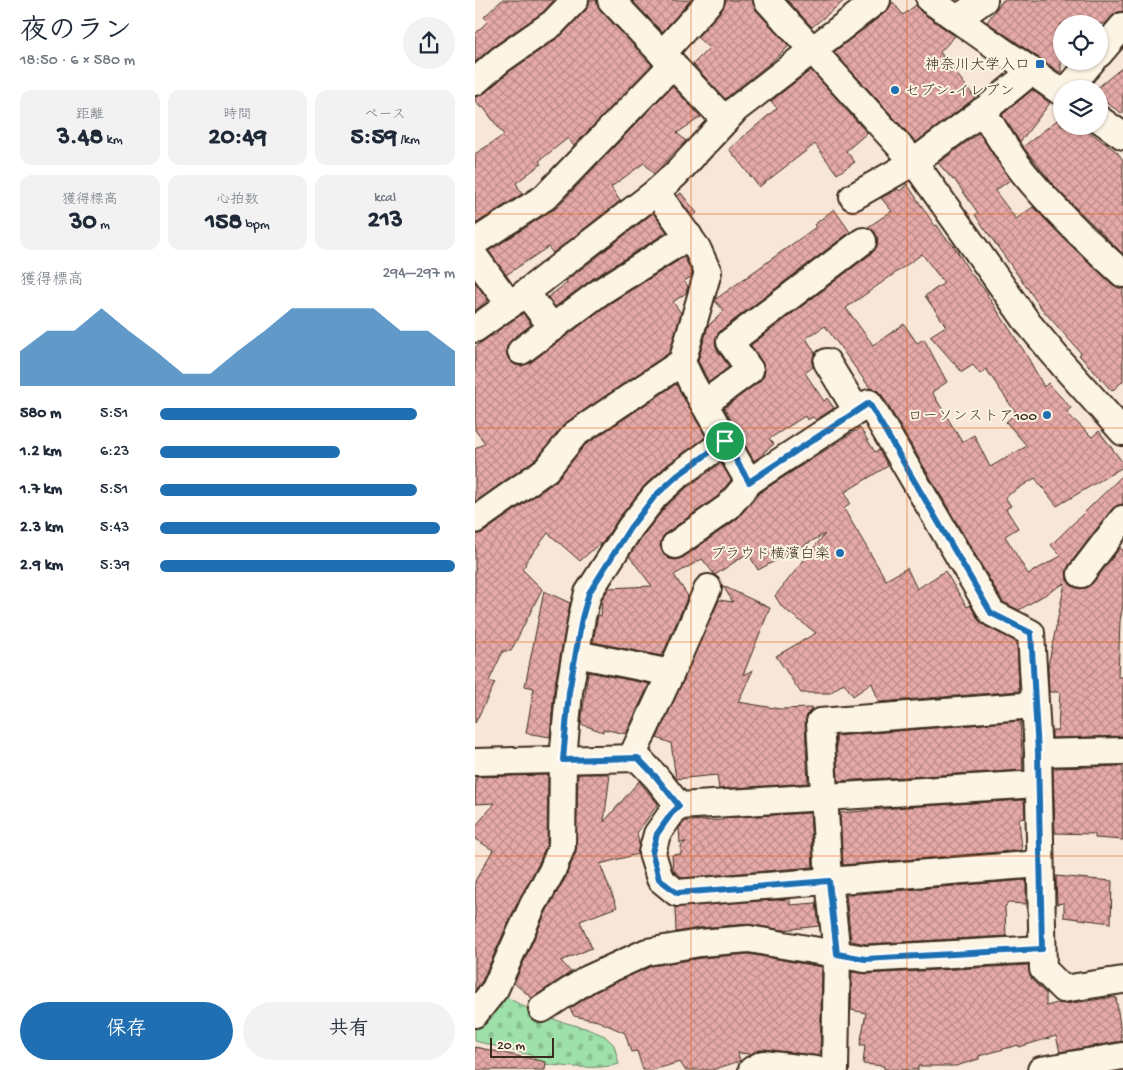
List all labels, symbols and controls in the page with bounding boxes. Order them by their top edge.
map controls [1053,15,1108,135]
button: locate [1053,15,1108,70]
text: 夜のラン [20,16,132,49]
button: share [403,17,455,69]
text: 18:50 · 6 × 580 m [20,52,135,71]
place label: 神奈川大学入口 [925,56,1030,75]
marker: 神奈川大学入口 [1034,58,1046,70]
button: layers [1053,80,1108,135]
place label: セブン-イレブン [905,83,1015,101]
marker: セブン-イレブン [889,84,901,96]
text: 距離 [76,107,104,124]
text: 時間 [223,107,251,124]
text: ペース [365,107,406,124]
text: 3.48 [57,124,103,153]
text: 20:49 [208,124,267,153]
text: 5:59 [350,124,397,153]
text: km [103,132,123,149]
text: /km [397,132,420,149]
text: kcal [374,190,396,207]
text: 獲得標高 [62,192,118,209]
text: 心拍数 [216,192,258,209]
text: 213 [368,207,403,236]
text: 30 [70,209,97,238]
text: 158 [205,209,242,238]
text: m [97,217,110,234]
text: bpm [242,217,270,234]
text: 294–297 m [382,265,455,284]
text: 獲得標高 [20,272,84,291]
text: 580 m [20,405,61,424]
text: 5:51 [100,405,128,424]
place label: ローソンストア100 [908,408,1037,426]
marker: ローソンストア100 [1041,409,1053,421]
pin [704,420,746,462]
icon: arrive [711,427,739,455]
text: 1.2 km [20,443,62,462]
text: 6:23 [100,443,129,462]
text: 1.7 km [20,481,62,500]
text: 5:51 [100,481,128,500]
text: 2.3 km [20,519,63,538]
text: 5:43 [100,519,129,538]
place label: プラウド横濱白楽 [710,545,830,564]
marker: プラウド横濱白楽 [834,547,846,559]
text: 2.9 km [20,557,63,576]
text: 5:39 [100,557,130,576]
button: 保存 [20,1002,233,1060]
button: 共有 [243,1002,455,1060]
scale bar [490,1035,554,1058]
text: 20 m [497,1038,525,1055]

